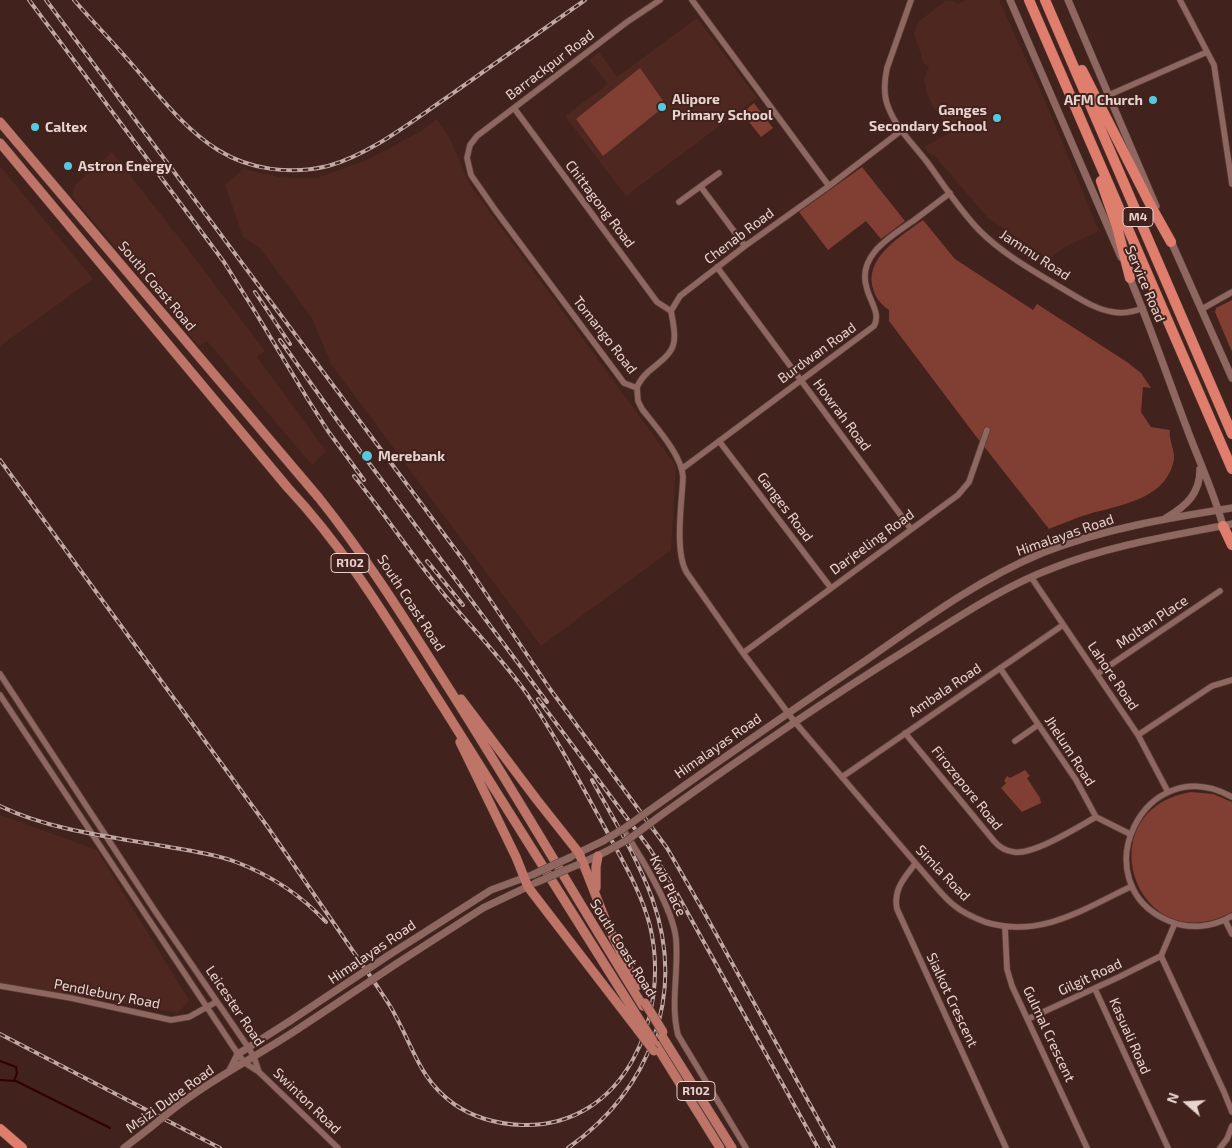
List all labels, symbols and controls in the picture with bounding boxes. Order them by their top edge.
street label: Barrackpur Road [502,26,598,104]
place label: Alipore Primary School [672,91,773,124]
place label: AFM Church [1064,92,1143,108]
marker: AFM Church [1147,94,1159,106]
marker: Alipore Primary School [656,101,668,113]
place label: Ganges Secondary School [869,102,987,134]
marker: Ganges Secondary School [991,112,1003,124]
place label: Caltex [45,119,87,135]
marker: Caltex [29,121,41,133]
street label: Chittagong Road [562,157,638,251]
place label: Astron Energy [78,158,172,174]
marker: Astron Energy [62,160,74,172]
street label: Chenab Road [701,204,777,268]
road number: M4 [1123,208,1153,226]
street label: Jammu Road [997,226,1073,284]
street label: South Coast Road [115,238,199,334]
street label: Service Road [1121,243,1169,325]
street label: Tomango Road [570,293,640,377]
street label: Burdwan Road [775,319,859,387]
street label: Howrah Road [810,376,874,454]
place label: Merebank [378,448,445,464]
marker: Merebank [360,449,374,463]
street label: Ganges Road [754,469,816,545]
street label: Darjeeling Road [827,506,917,578]
street label: Himalayas Road [1014,510,1116,560]
street label: South Coast Road [374,552,448,654]
road number: R102 [331,554,369,572]
street label: Moltan Place [1113,592,1191,652]
street label: Lahore Road [1084,638,1142,714]
street label: Ambala Road [906,660,984,720]
street label: Himalayas Road [671,710,765,782]
street label: Jhelum Road [1041,713,1099,789]
street label: Firozepore Road [928,743,1006,833]
street label: Simla Road [912,842,974,904]
street label: Kwb Place [646,853,690,919]
street label: South Coast Road [586,896,660,1000]
street label: Himalayas Road [325,916,419,988]
street label: Sialkot Crescent [923,950,981,1050]
street label: Gilgit Road [1055,955,1125,999]
street label: Leicester Road [202,963,268,1049]
street label: Pendlebury Road [52,975,162,1013]
street label: Gulmal Crescent [1019,983,1079,1085]
street label: Kasuali Road [1106,995,1154,1077]
street label: Msizi Dube Road [123,1061,217,1137]
street label: Swinton Road [270,1064,344,1138]
north arrow [1162,1078,1212,1128]
road number: R102 [677,1082,715,1100]
text: N [1163,1090,1182,1106]

